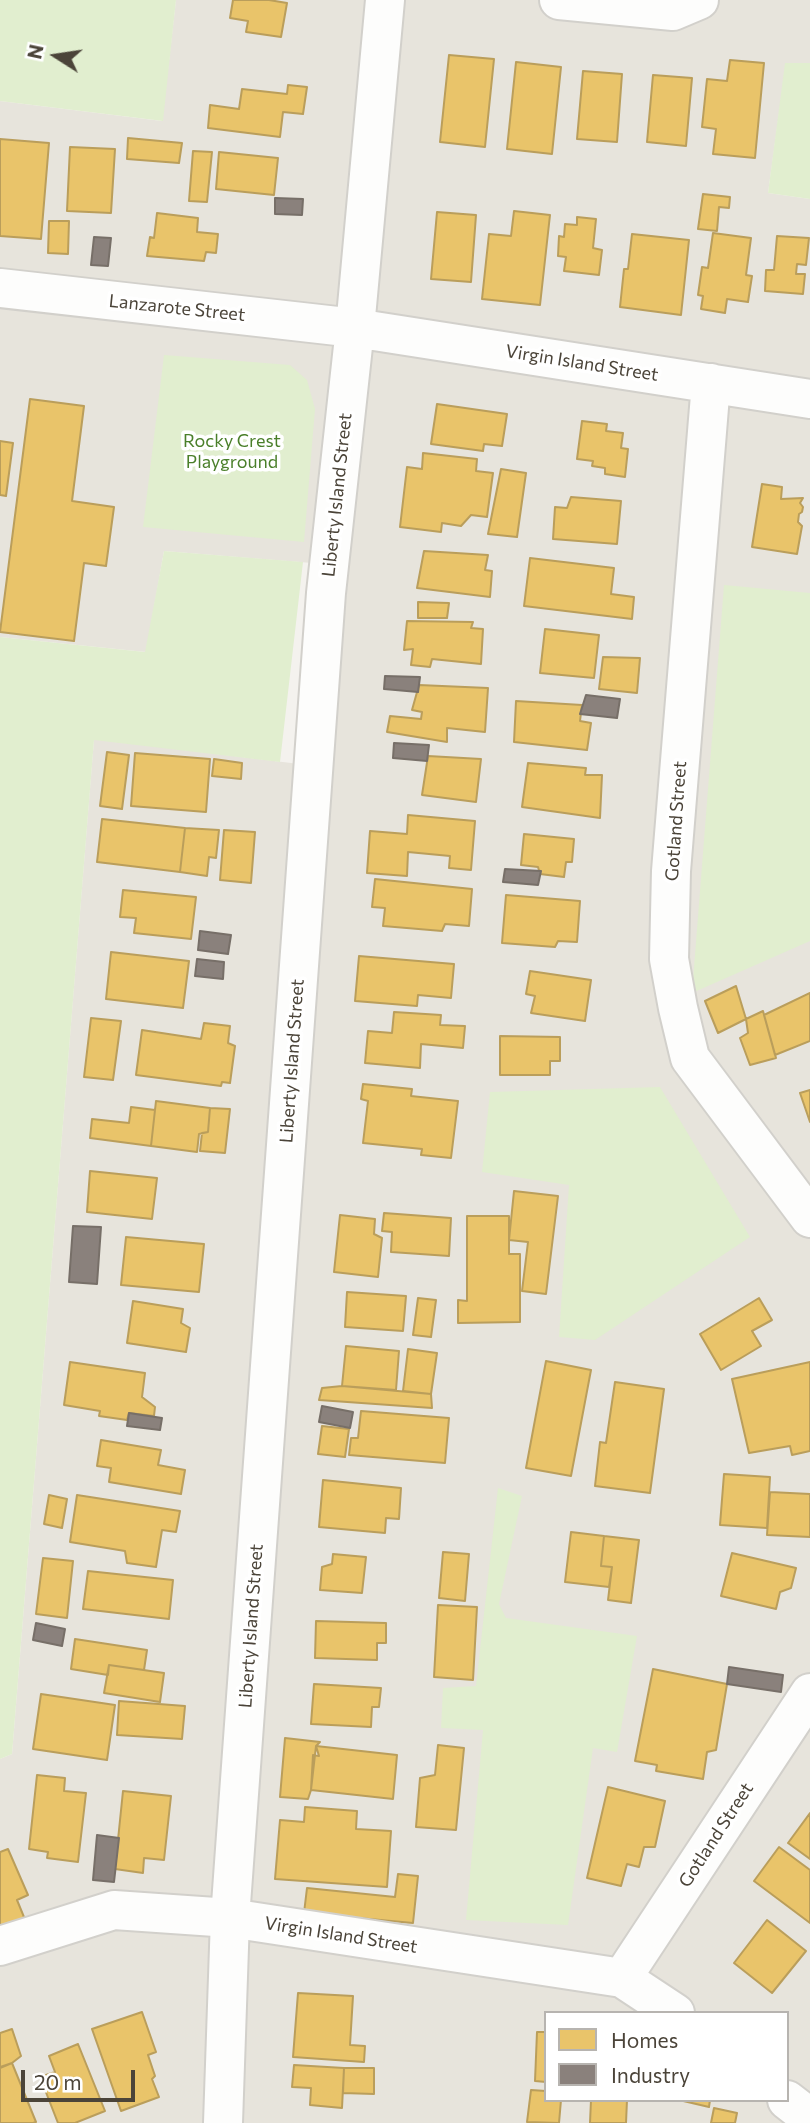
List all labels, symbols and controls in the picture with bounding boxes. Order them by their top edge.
north arrow [21,21,91,91]
text: N [22,42,48,61]
street label: Lanzarote Street [108,290,246,326]
street label: Virgin Island Street [504,340,660,386]
street label: Liberty Island Street [318,412,356,578]
park label: Rocky Crest Playground [183,430,281,472]
street label: Gotland Street [661,760,691,882]
street label: Liberty Island Street [275,978,309,1144]
street label: Liberty Island Street [234,1543,268,1709]
street label: Gotland Street [674,1779,758,1891]
street label: Virgin Island Street [263,1912,419,1958]
legend [544,2011,789,2102]
text: Homes [611,2027,678,2052]
scale bar [24,2056,138,2100]
text: Industry [611,2062,690,2087]
text: 20 m [34,2069,82,2094]

